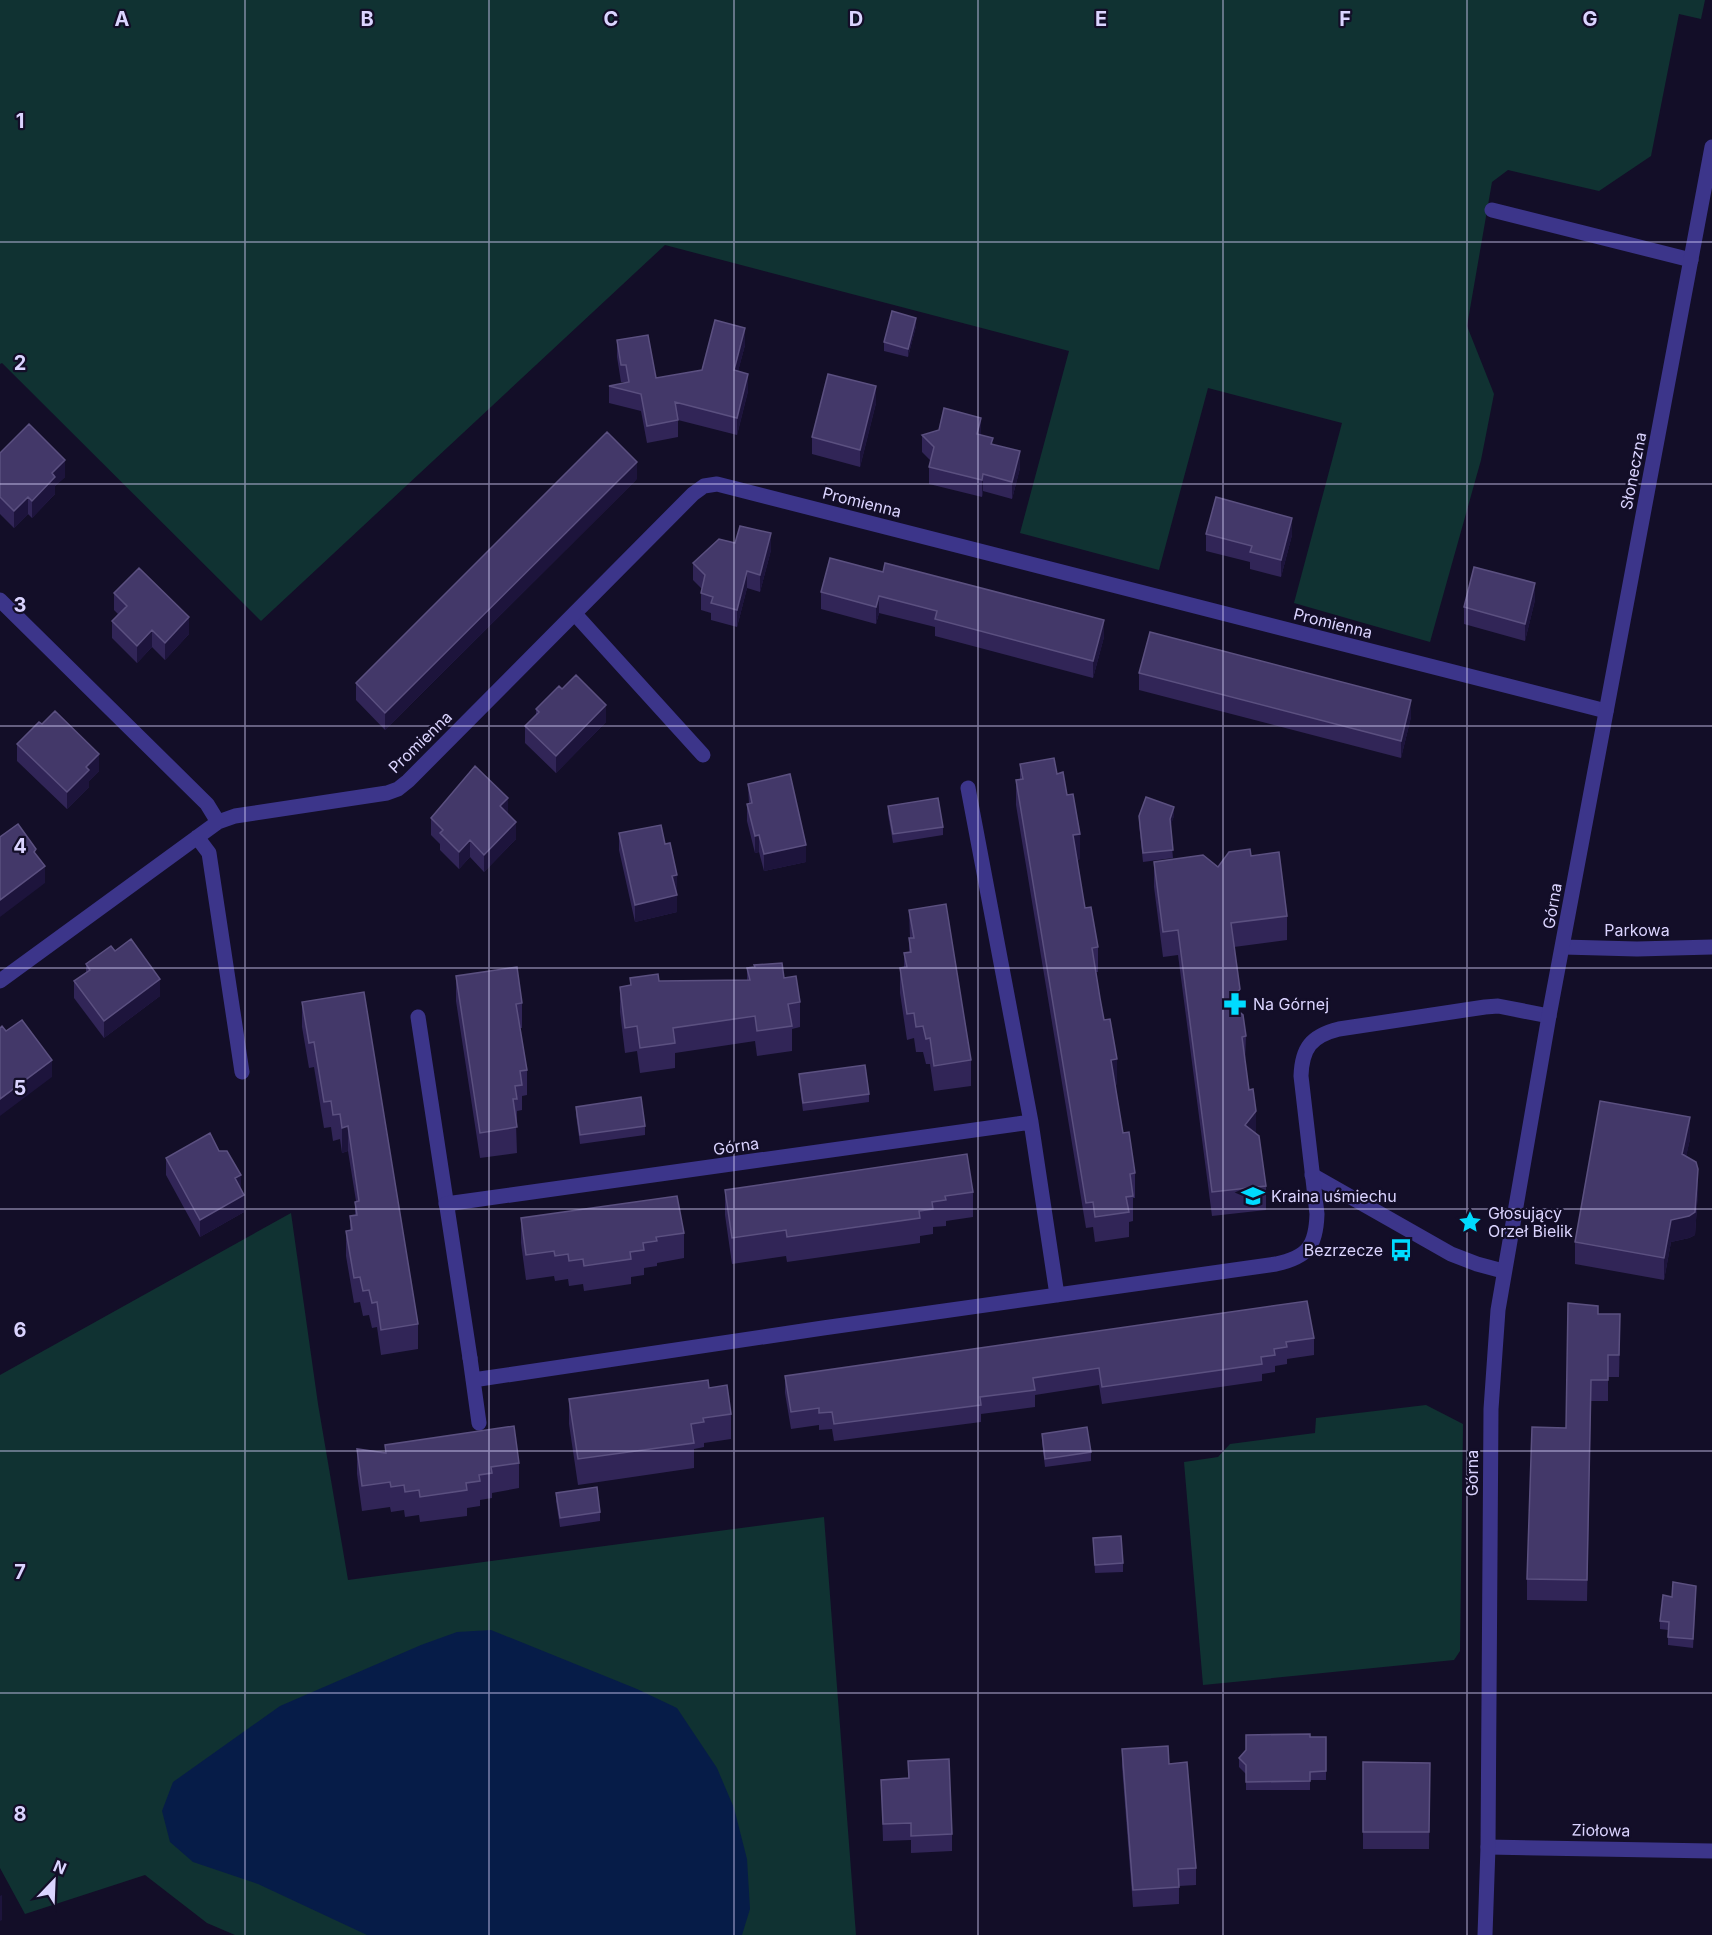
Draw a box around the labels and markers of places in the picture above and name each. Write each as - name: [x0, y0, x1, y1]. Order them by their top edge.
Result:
- pharmacy icon: Na Górnej: [1222, 991, 1248, 1017]
- place label: Na Górnej: [1253, 994, 1329, 1014]
- school or university icon: Kraina uśmiechu: [1240, 1183, 1266, 1209]
- place label: Kraina uśmiechu: [1271, 1186, 1397, 1206]
- place label: Głosujący Orzeł Bielik: [1488, 1203, 1573, 1241]
- place icon: Głosujący Orzeł Bielik: [1457, 1209, 1483, 1235]
- bus stop icon: Bezrzecze: [1388, 1237, 1414, 1263]
- place label: Bezrzecze: [1304, 1240, 1383, 1260]

